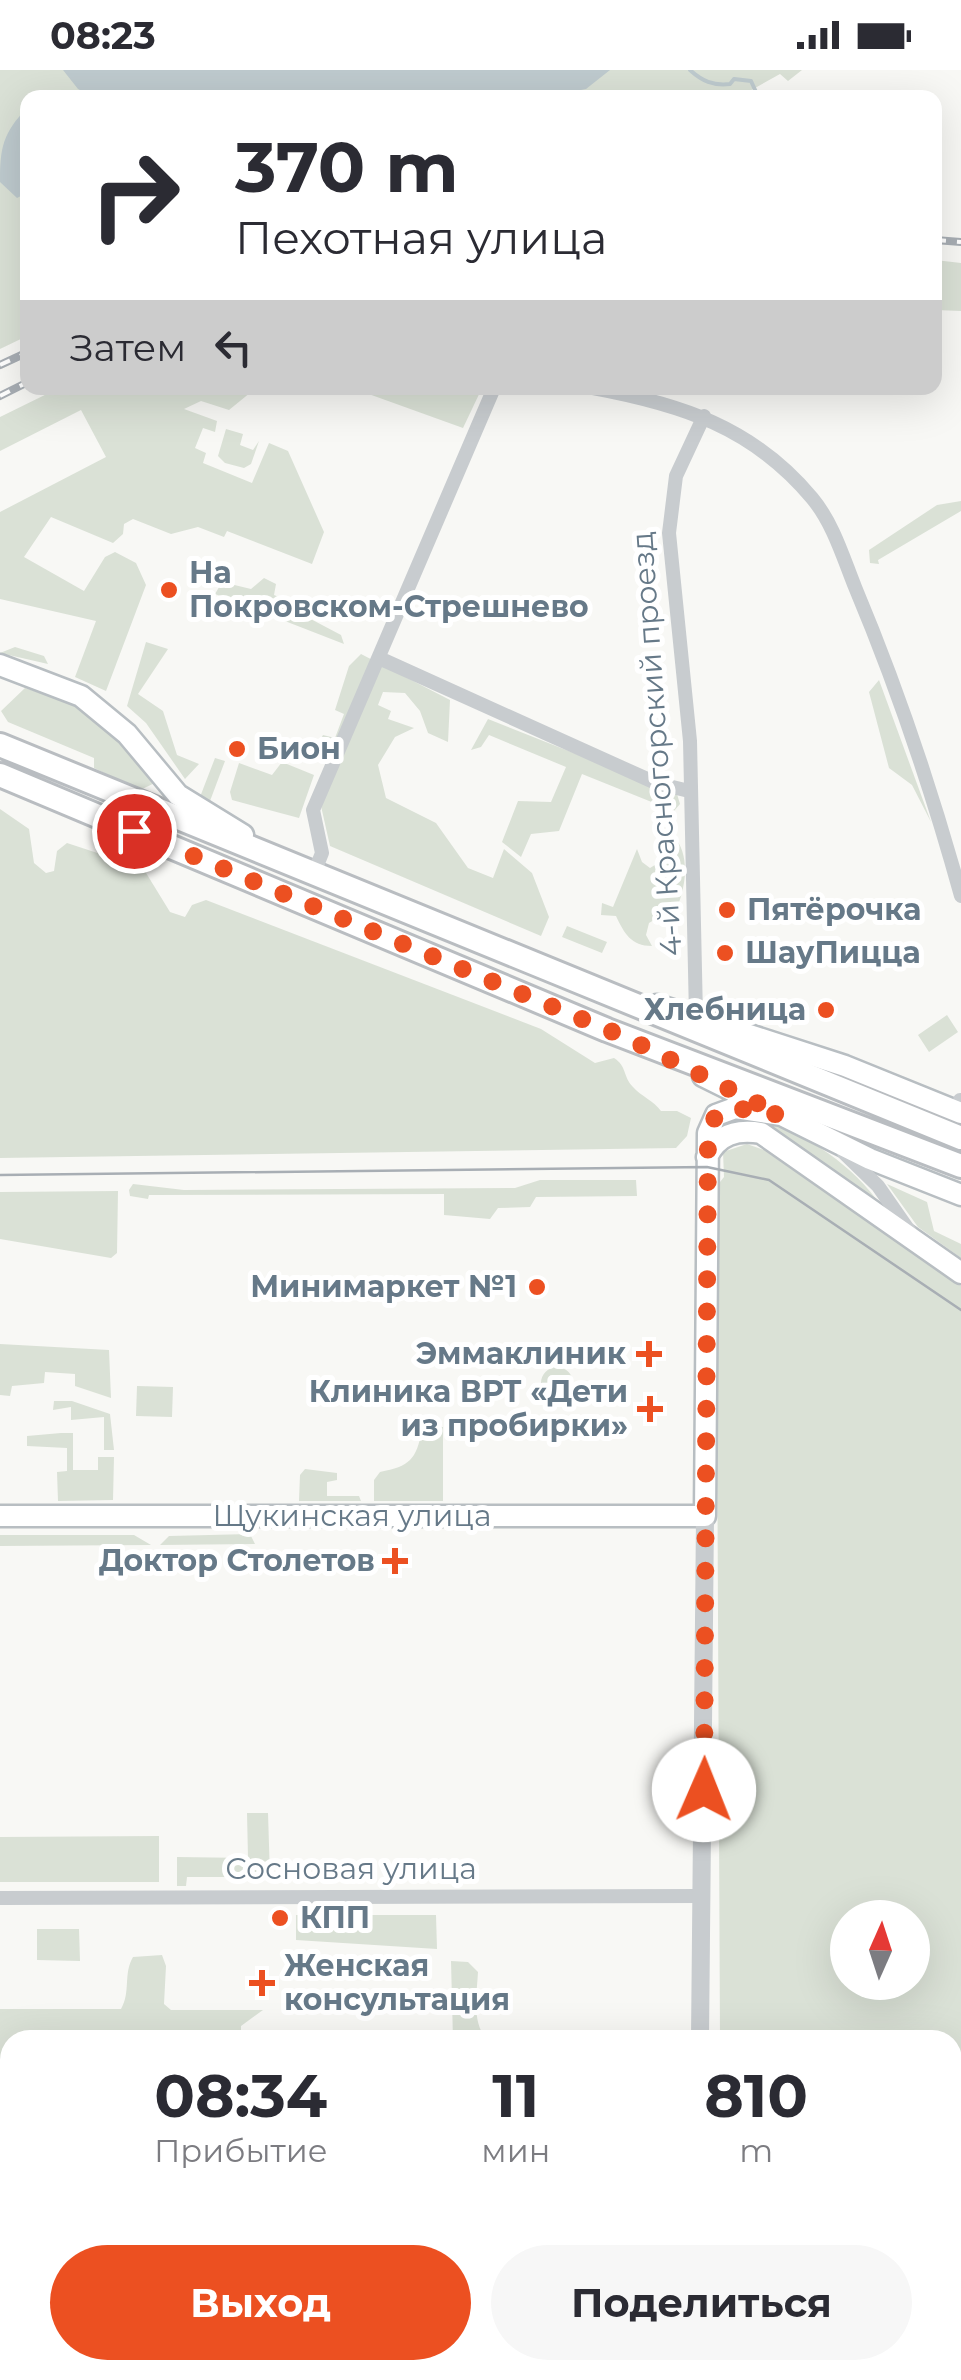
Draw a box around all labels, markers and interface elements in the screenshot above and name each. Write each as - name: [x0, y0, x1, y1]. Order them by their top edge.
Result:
- text: 08:23: [50, 12, 156, 59]
- text: 370 m: [235, 124, 459, 210]
- icon: right: [70, 130, 200, 260]
- text: Пехотная улица: [235, 210, 607, 265]
- icon: left: [206, 320, 261, 375]
- text: Затем: [70, 324, 186, 371]
- street label: 4-й Красногорский проезд: [623, 530, 690, 958]
- place label: На Покровском-Стрешнево: [189, 554, 589, 625]
- marker: На Покровском-Стрешнево: [158, 579, 180, 601]
- place label: Бион: [257, 730, 341, 767]
- marker: Бион: [226, 738, 248, 760]
- pin: [92, 789, 177, 874]
- icon: arrive: [107, 804, 162, 859]
- place label: Пятёрочка: [747, 891, 921, 928]
- marker: Пятёрочка: [716, 899, 738, 921]
- place label: ШауПицца: [745, 934, 921, 971]
- marker: ШауПицца: [714, 942, 736, 964]
- place label: Хлебница: [644, 991, 806, 1028]
- marker: Хлебница: [815, 999, 837, 1021]
- place label: Минимаркет №1: [250, 1268, 517, 1305]
- marker: Минимаркет №1: [526, 1276, 548, 1298]
- place label: Эммаклиник: [416, 1335, 627, 1372]
- marker: Эммаклиник: [636, 1341, 662, 1367]
- place label: Клиника ВРТ «Дети из пробирки»: [309, 1373, 628, 1444]
- marker: Клиника ВРТ «Дети из пробирки»: [637, 1396, 663, 1422]
- street label: Щукинская улица: [213, 1497, 491, 1534]
- place label: Доктор Столетов: [99, 1542, 375, 1579]
- marker: Доктор Столетов: [384, 1550, 406, 1572]
- position arrow: [652, 1738, 756, 1842]
- street label: Сосновая улица: [225, 1850, 477, 1887]
- place label: КПП: [300, 1899, 370, 1936]
- north arrow: [830, 1900, 930, 2000]
- map controls: [830, 1900, 930, 2000]
- marker: КПП: [269, 1907, 291, 1929]
- place label: Женская консультация: [284, 1947, 510, 2018]
- marker: Женская консультация: [249, 1970, 275, 1996]
- text: 08:34: [154, 2059, 327, 2132]
- text: 11: [492, 2059, 539, 2132]
- text: 810: [704, 2059, 808, 2132]
- text: Прибытие: [154, 2131, 327, 2170]
- text: мин: [481, 2131, 550, 2170]
- text: m: [739, 2131, 773, 2170]
- button: Выход: [50, 2245, 471, 2360]
- button: Поделиться: [491, 2245, 912, 2360]

